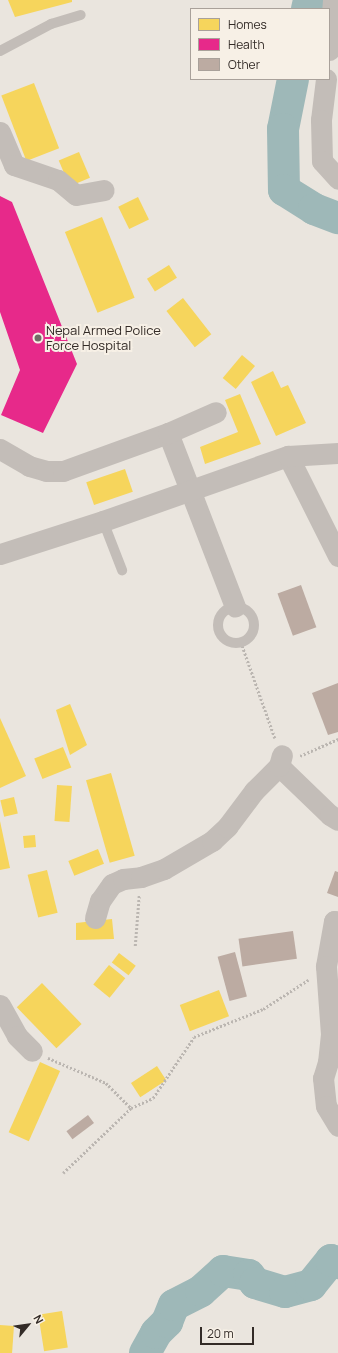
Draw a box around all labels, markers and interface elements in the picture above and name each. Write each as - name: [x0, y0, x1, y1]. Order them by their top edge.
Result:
- legend: [190, 8, 330, 80]
- text: Homes: [228, 16, 267, 33]
- text: Health: [228, 36, 265, 53]
- text: Other: [228, 56, 260, 73]
- place label: Nepal Armed Police Force Hospital: [46, 323, 161, 354]
- marker: Nepal Armed Police Force Hospital: [33, 333, 43, 343]
- north arrow: [8, 1305, 48, 1345]
- text: N: [30, 1312, 47, 1326]
- scale bar: [202, 1319, 256, 1345]
- text: 20 m: [207, 1325, 234, 1342]

